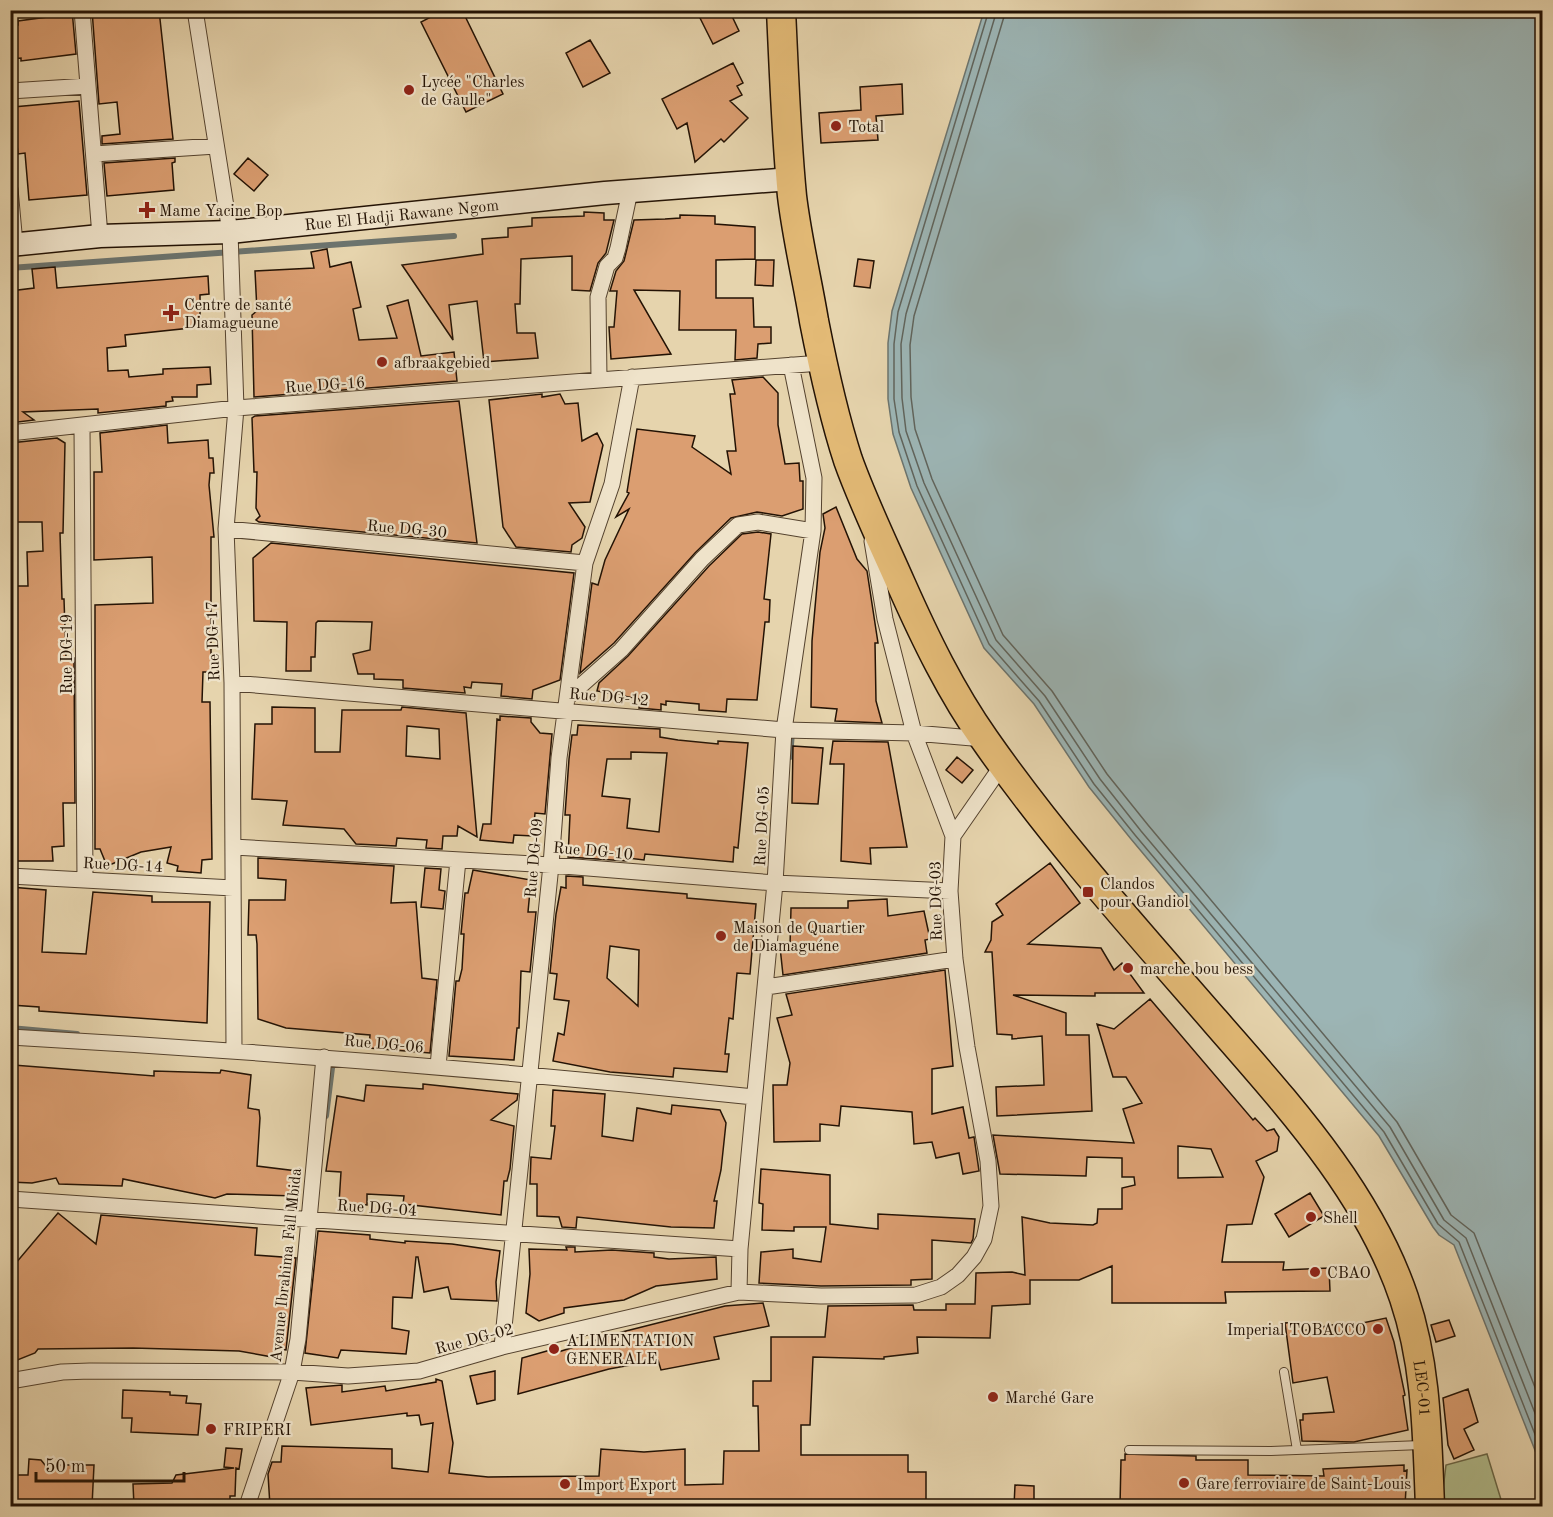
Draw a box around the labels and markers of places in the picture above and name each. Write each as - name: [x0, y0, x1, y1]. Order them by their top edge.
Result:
- place label: Lycée "Charles de Gaulle": [421, 75, 524, 109]
- marker: Lycée "Charles de Gaulle": [402, 83, 416, 97]
- marker: Total: [829, 119, 843, 133]
- place label: Total: [848, 120, 884, 136]
- marker: Mame Yacine Bop: [140, 203, 154, 217]
- place label: Mame Yacine Bop: [159, 204, 282, 220]
- place label: Centre de santé Diamagueune: [184, 298, 291, 332]
- marker: Centre de santé Diamagueune: [162, 304, 180, 322]
- marker: afbraakgebied: [375, 355, 389, 369]
- place label: afbraakgebied: [394, 356, 490, 372]
- place label: Clandos pour Gandiol: [1100, 877, 1189, 911]
- marker: Clandos pour Gandiol: [1081, 885, 1095, 899]
- place label: Maison de Quartier de Diamaguéne: [733, 921, 865, 955]
- marker: Maison de Quartier de Diamaguéne: [714, 929, 728, 943]
- marker: marche bou bess: [1121, 961, 1135, 975]
- place label: marche bou bess: [1140, 962, 1253, 978]
- marker: Shell: [1304, 1210, 1318, 1224]
- place label: Shell: [1323, 1211, 1358, 1227]
- marker: CBAO: [1308, 1265, 1322, 1279]
- place label: CBAO: [1327, 1266, 1371, 1282]
- marker: Imperial TOBACCO: [1371, 1322, 1385, 1336]
- place label: Imperial TOBACCO: [1227, 1323, 1366, 1339]
- place label: ALIMENTATION GENERALE: [566, 1334, 694, 1368]
- marker: ALIMENTATION GENERALE: [547, 1342, 561, 1356]
- marker: Marché Gare: [986, 1390, 1000, 1404]
- place label: Marché Gare: [1005, 1391, 1094, 1407]
- marker: FRIPERI: [204, 1422, 218, 1436]
- place label: FRIPERI: [223, 1423, 291, 1439]
- marker: Gare ferroviaire de Saint-Louis: [1177, 1476, 1191, 1490]
- marker: Import Export: [558, 1477, 572, 1491]
- place label: Gare ferroviaire de Saint-Louis: [1196, 1477, 1411, 1493]
- place label: Import Export: [577, 1478, 677, 1494]

